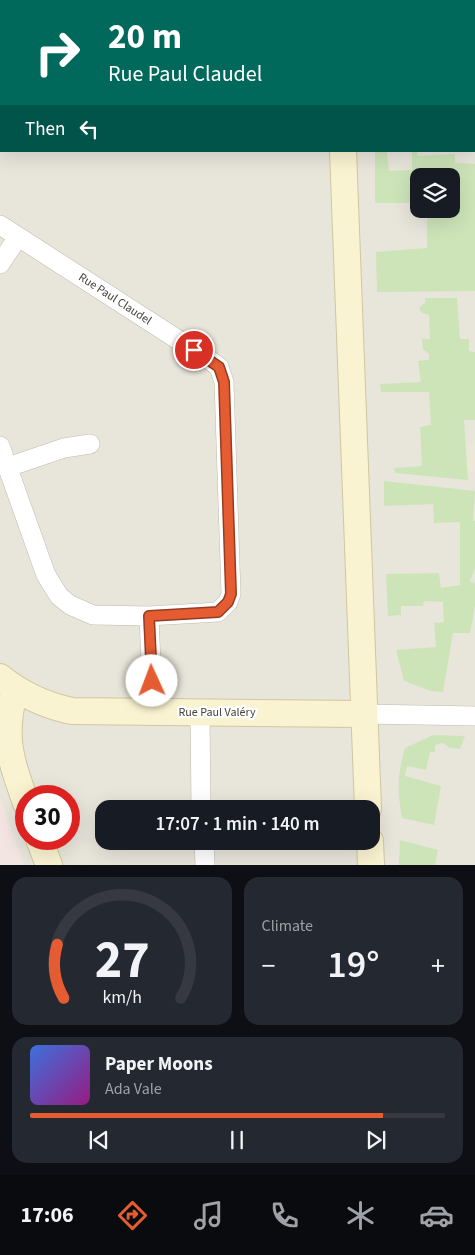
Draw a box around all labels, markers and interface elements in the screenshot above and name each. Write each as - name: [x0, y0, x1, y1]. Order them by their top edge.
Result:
- text: 20 m: [108, 12, 182, 62]
- icon: right: [25, 20, 90, 85]
- text: Rue Paul Claudel: [108, 58, 262, 90]
- icon: left: [75, 115, 103, 143]
- text: Then: [25, 116, 65, 143]
- map controls: [410, 168, 460, 218]
- button: layers: [410, 168, 460, 218]
- street label: Rue Paul Claudel: [75, 269, 155, 329]
- pin: [173, 329, 215, 371]
- icon: arrive: [180, 336, 208, 364]
- position arrow: [125, 654, 177, 706]
- street label: Rue Paul Valéry: [178, 704, 256, 721]
- speed limit sign: 30: [15, 785, 80, 850]
- text: 17:07 · 1 min · 140 m: [155, 811, 320, 838]
- text: Climate: [262, 915, 313, 937]
- text: 27: [94, 924, 149, 998]
- text: 19°: [327, 938, 379, 992]
- text: −: [262, 946, 275, 986]
- text: +: [431, 946, 445, 986]
- text: km/h: [102, 985, 142, 1010]
- text: Paper Moons: [105, 1051, 213, 1078]
- text: Ada Vale: [105, 1078, 162, 1100]
- icon: previous: [85, 1126, 113, 1154]
- icon: pause: [223, 1126, 251, 1154]
- icon: next: [362, 1126, 390, 1154]
- icon: directions: [115, 1198, 150, 1233]
- icon: music: [191, 1198, 226, 1233]
- icon: phone: [267, 1198, 302, 1233]
- icon: climate: [343, 1198, 378, 1233]
- icon: car: [419, 1198, 454, 1233]
- text: 17:06: [21, 1199, 74, 1231]

